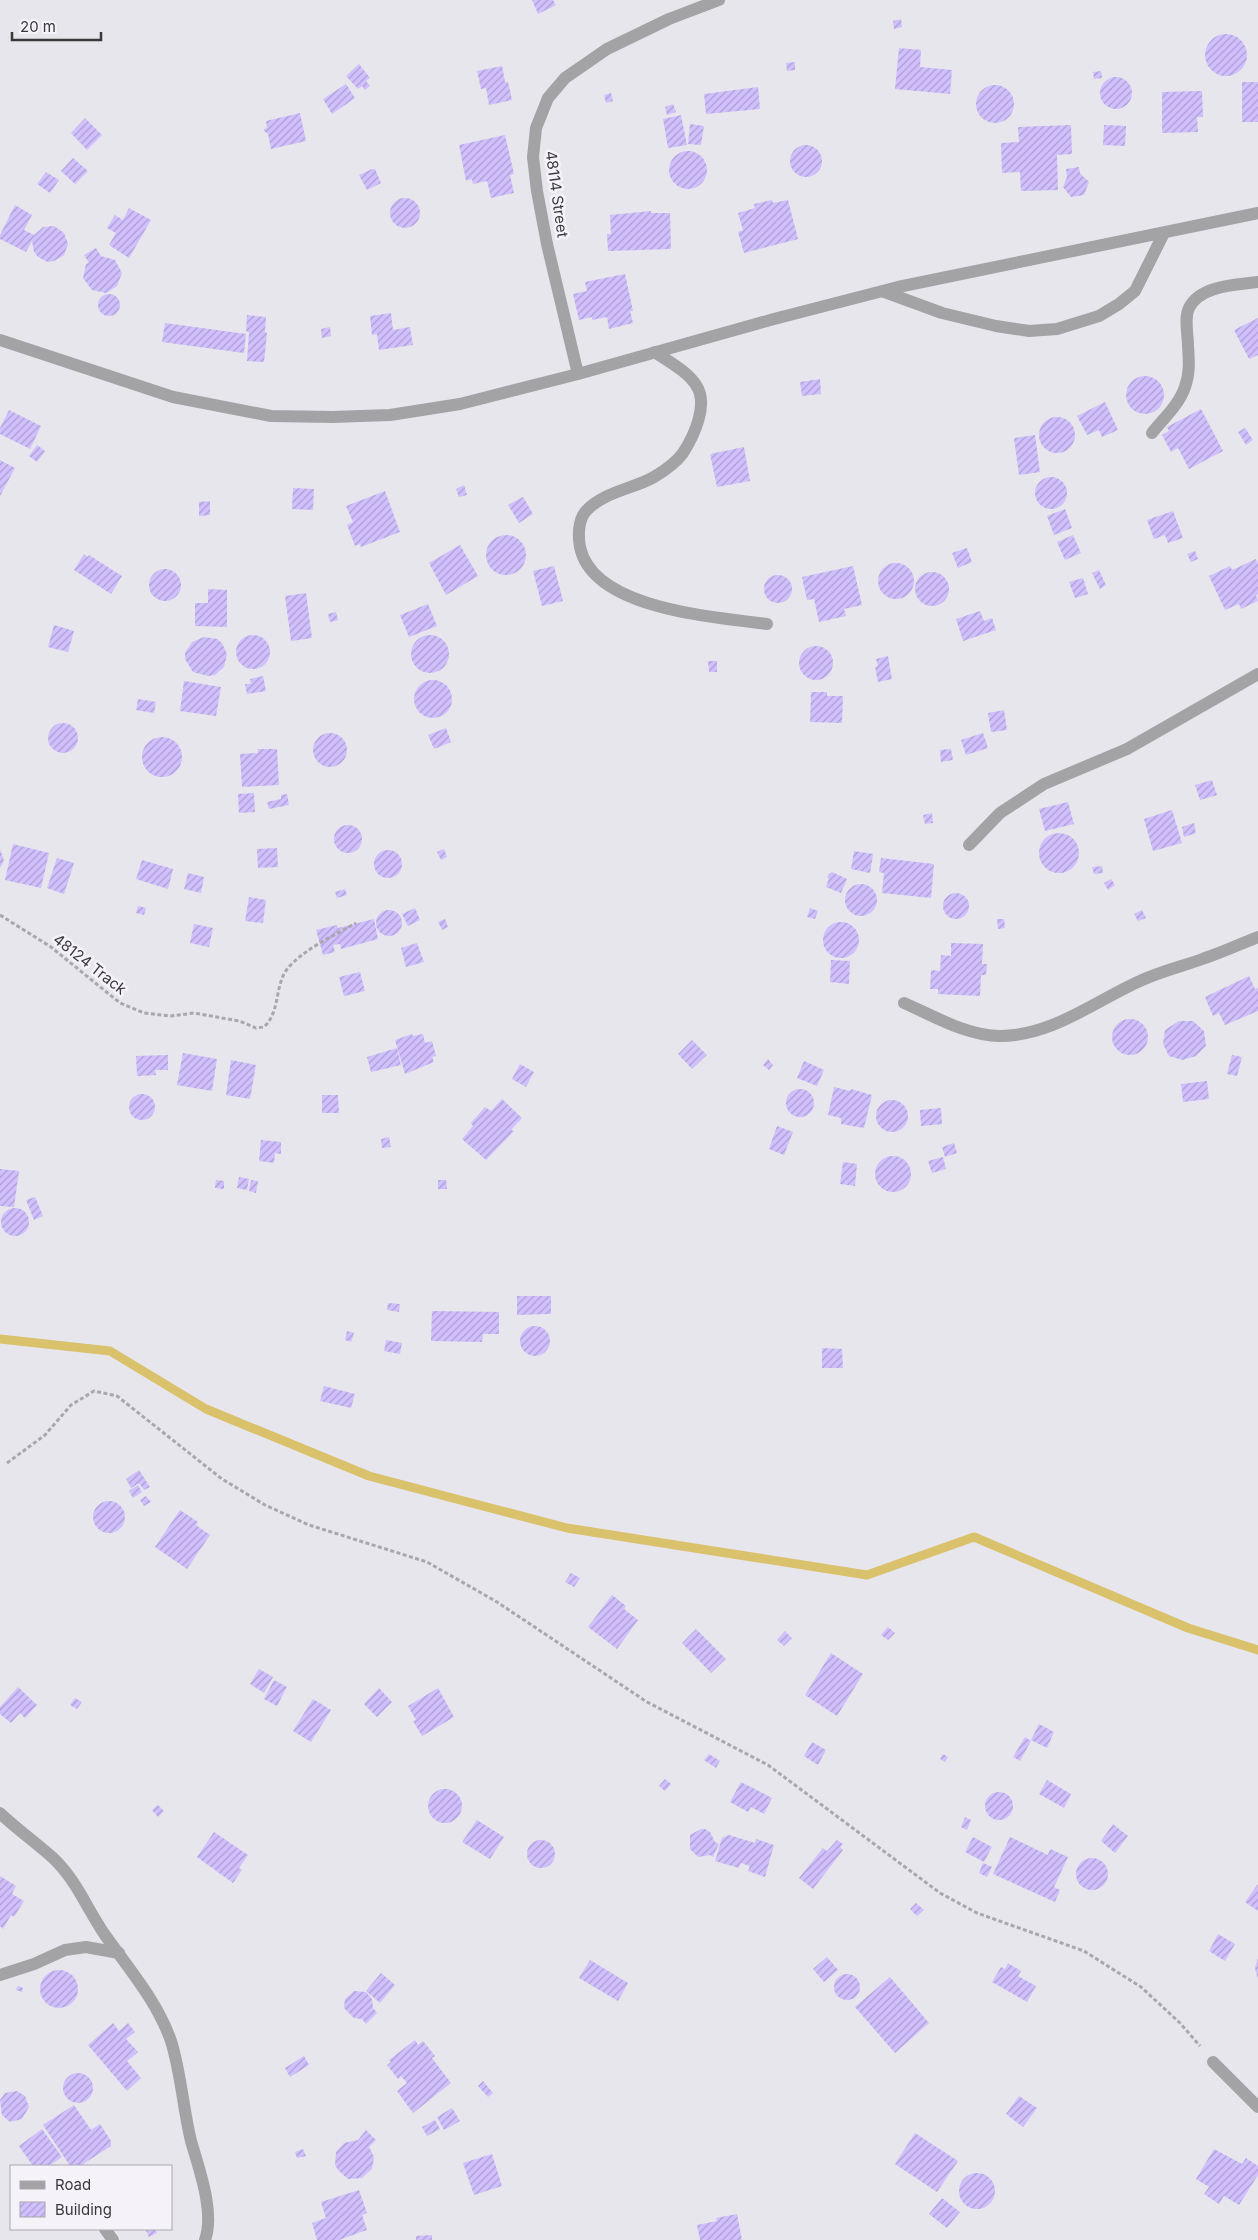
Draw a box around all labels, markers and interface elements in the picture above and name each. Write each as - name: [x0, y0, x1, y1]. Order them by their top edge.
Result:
- scale bar: [12, 10, 101, 42]
- text: 20 m: [20, 17, 56, 36]
- street label: 48114 Street: [542, 149, 573, 239]
- street label: 48124 Track: [50, 930, 131, 999]
- legend: [10, 2165, 172, 2230]
- text: Road: [55, 2175, 91, 2194]
- text: Building: [55, 2200, 112, 2219]

